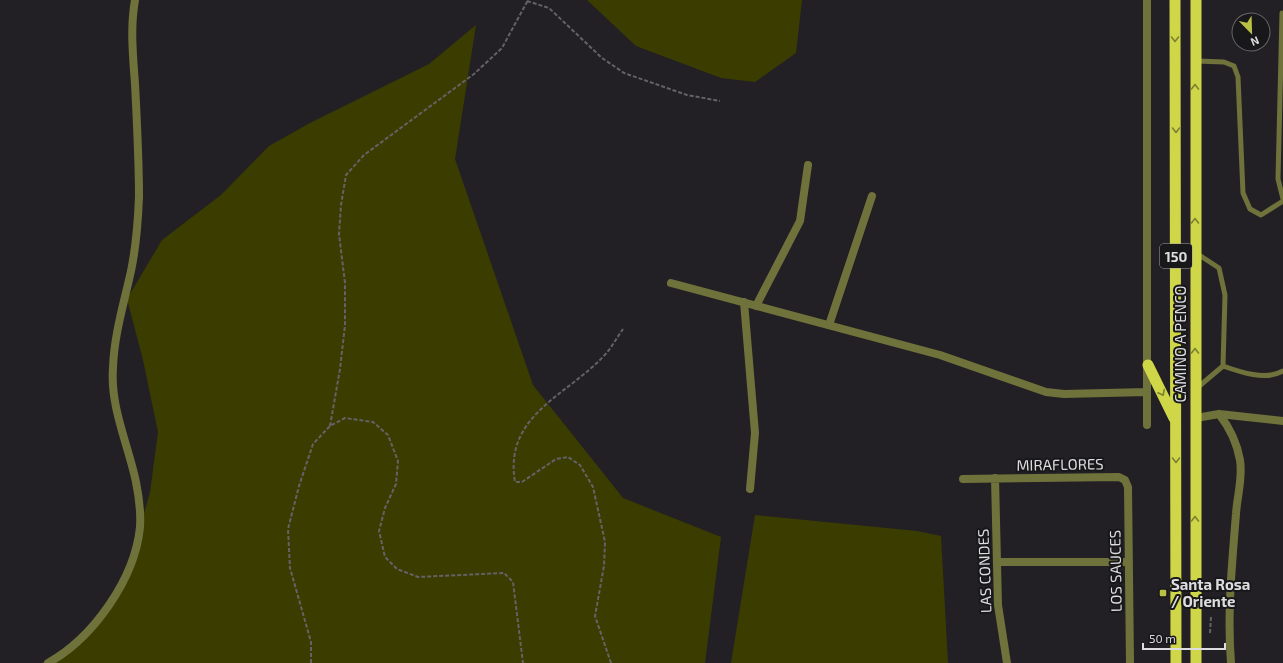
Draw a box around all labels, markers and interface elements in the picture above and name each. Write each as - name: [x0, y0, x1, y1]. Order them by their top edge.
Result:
- north arrow: [1231, 12, 1271, 52]
- text: N: [1249, 34, 1261, 49]
- one-way arrow: [1171, 36, 1179, 42]
- one-way arrow: [1191, 84, 1199, 90]
- one-way arrow: [1172, 127, 1180, 133]
- one-way arrow: [1191, 218, 1199, 224]
- road number: 150: [1160, 244, 1192, 268]
- street label: CAMINO A PENCO: [1171, 285, 1189, 403]
- one-way arrow: [1191, 348, 1199, 354]
- one-way arrow: [1157, 389, 1164, 396]
- street label: MIRAFLORES: [1016, 454, 1104, 474]
- one-way arrow: [1172, 457, 1180, 463]
- one-way arrow: [1191, 516, 1199, 522]
- street label: LAS CONDES: [974, 528, 994, 614]
- street label: LOS SAUCES: [1105, 530, 1125, 612]
- place label: Santa Rosa / Oriente: [1171, 575, 1250, 610]
- marker: Santa Rosa / Oriente: [1158, 588, 1168, 598]
- scale bar: [1143, 625, 1225, 651]
- text: 50 m: [1149, 631, 1176, 645]

